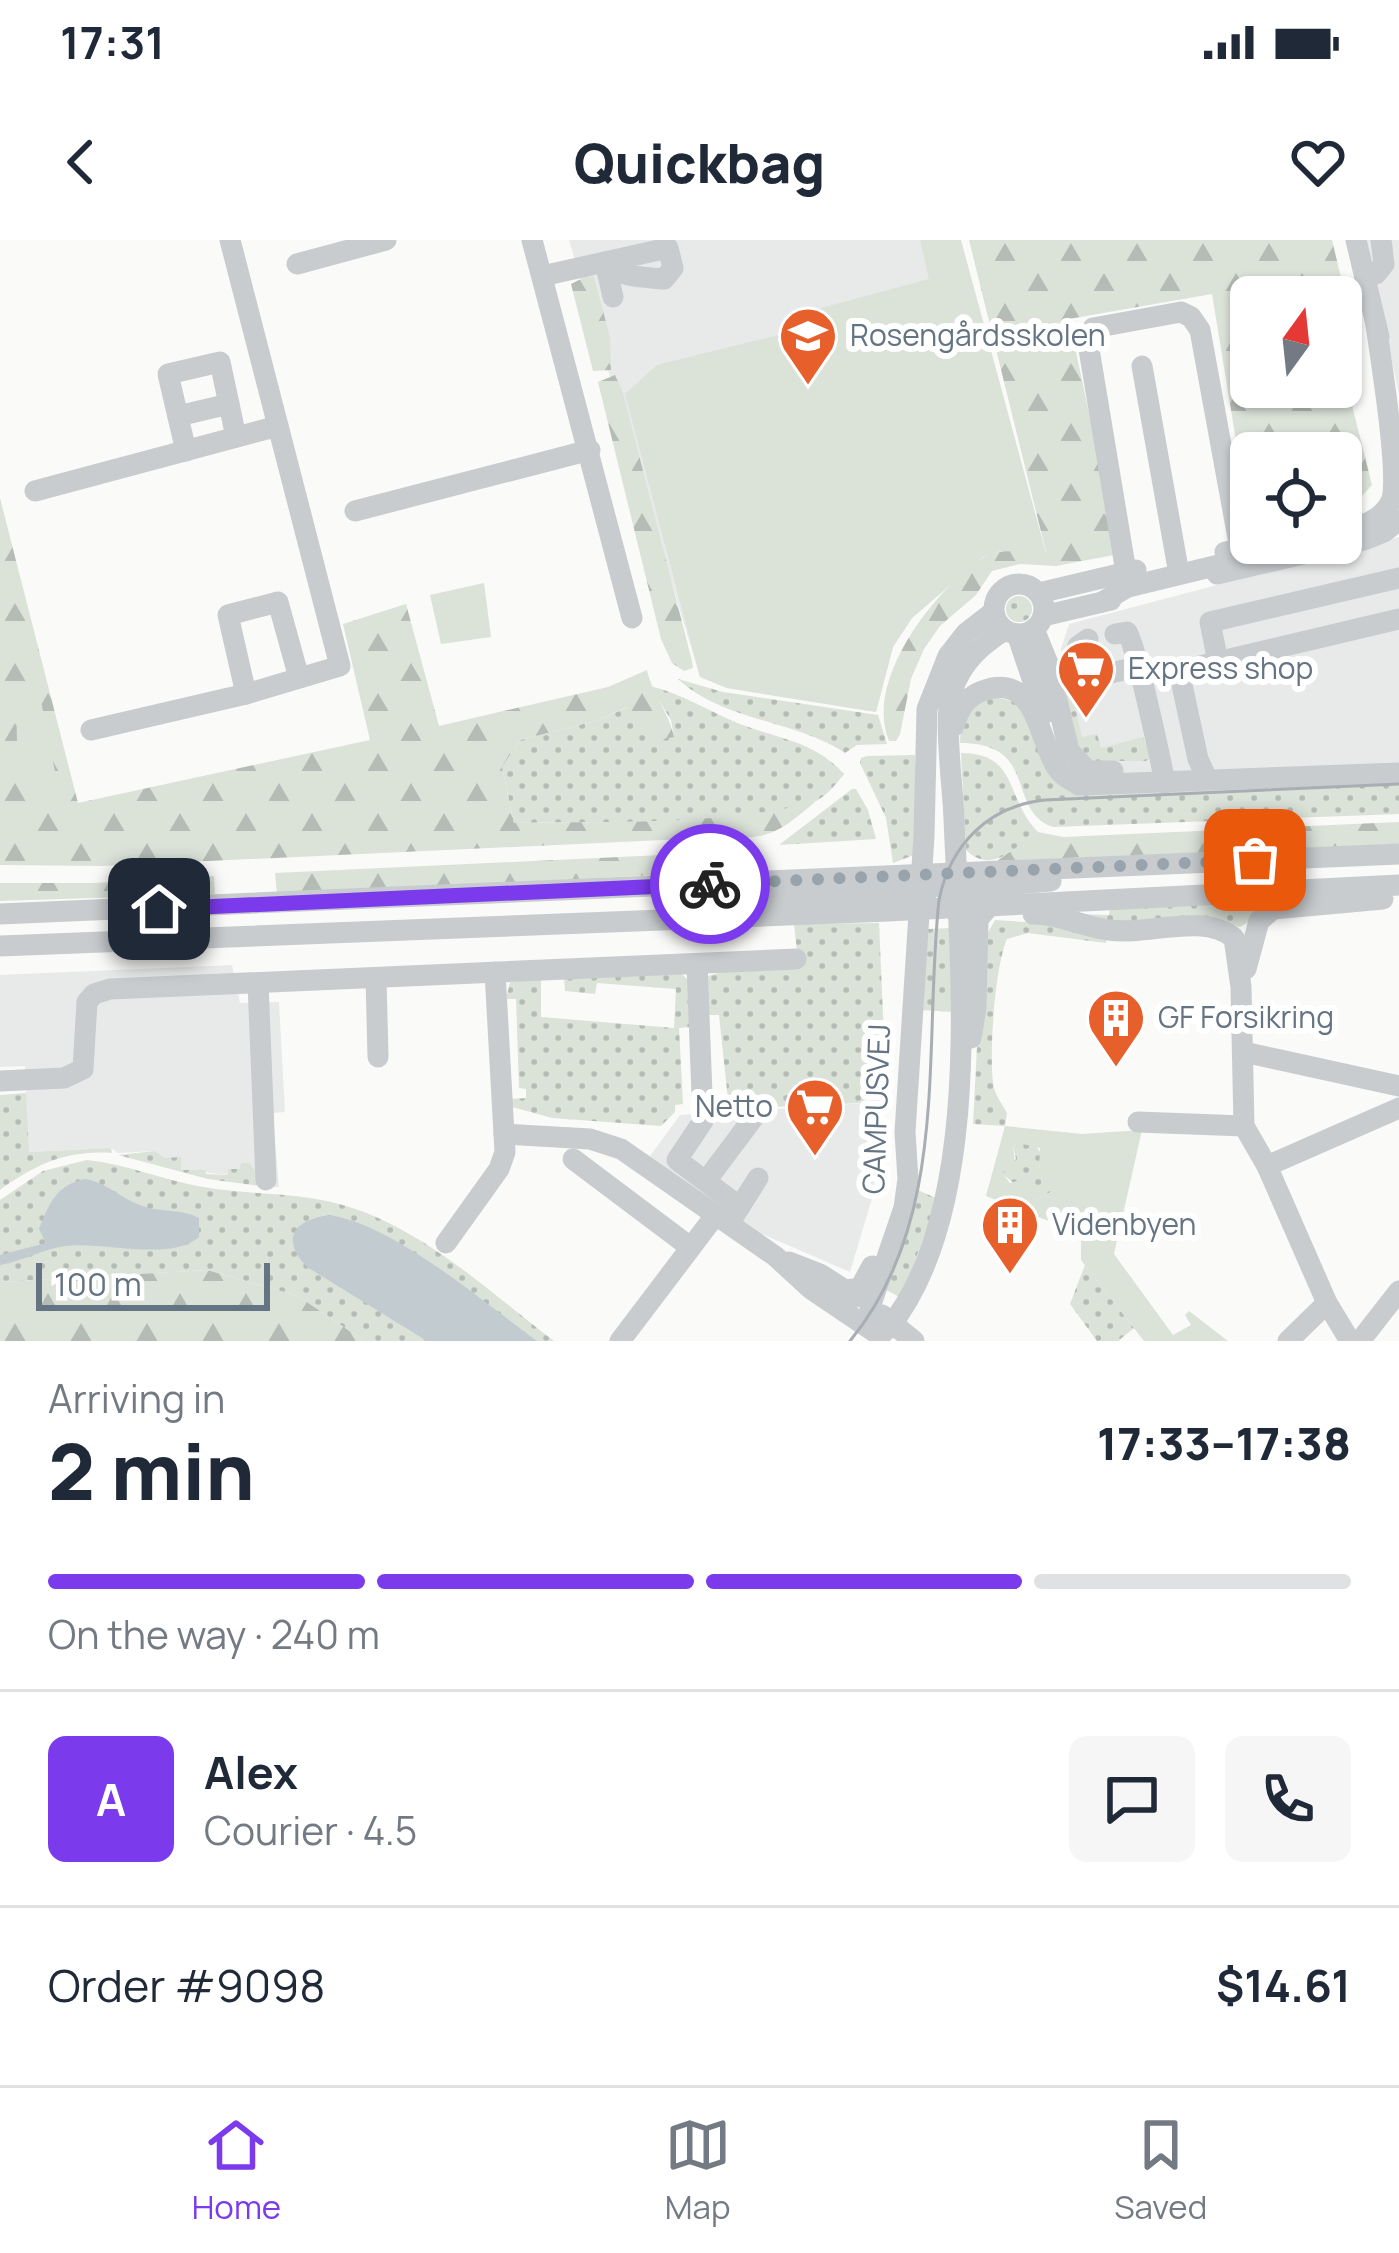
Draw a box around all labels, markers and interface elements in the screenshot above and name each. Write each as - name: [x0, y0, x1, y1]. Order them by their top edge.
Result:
- text: 17:31: [60, 11, 165, 73]
- text: Quickbag: [574, 125, 825, 199]
- icon: back: [48, 129, 114, 195]
- icon: heart: [1285, 129, 1351, 195]
- north arrow: [1230, 276, 1362, 408]
- map controls: [1230, 276, 1362, 564]
- school or university icon: Rosengårdsskolen: [777, 305, 839, 387]
- place label: Rosengårdsskolen: [850, 314, 1106, 355]
- button: locate: [1230, 432, 1362, 564]
- supermarket icon: Express shop: [1055, 638, 1117, 720]
- place label: Express shop: [1128, 647, 1313, 688]
- pin: [1204, 809, 1306, 911]
- courier: [650, 824, 770, 944]
- icon: bag: [1222, 827, 1288, 893]
- icon: bike: [677, 851, 743, 917]
- pin: [108, 858, 210, 960]
- icon: home: [126, 876, 192, 942]
- building icon: GF Forsikring: [1085, 987, 1147, 1069]
- place label: GF Forsikring: [1158, 996, 1334, 1037]
- street label: CAMPUSVEJ: [852, 1023, 899, 1195]
- supermarket icon: Netto: [784, 1076, 846, 1158]
- place label: Netto: [695, 1085, 773, 1126]
- building icon: Videnbyen: [979, 1194, 1041, 1276]
- place label: Videnbyen: [1052, 1203, 1196, 1244]
- scale bar: [36, 1257, 270, 1310]
- text: 100 m: [54, 1261, 142, 1306]
- text: Arriving in: [48, 1371, 225, 1425]
- text: 17:33–17:38: [1097, 1412, 1351, 1474]
- text: 2 min: [48, 1417, 255, 1523]
- text: On the way · 240 m: [48, 1607, 380, 1661]
- button: chat: [1069, 1736, 1195, 1862]
- button: phone: [1225, 1736, 1351, 1862]
- text: Alex: [204, 1741, 298, 1803]
- text: A: [96, 1768, 126, 1830]
- text: Courier · 4.5: [204, 1803, 417, 1857]
- text: Order #9098: [48, 1954, 325, 2016]
- text: $14.61: [1216, 1954, 1351, 2016]
- tab: Home: [192, 2112, 281, 2229]
- tab: Map: [665, 2112, 731, 2229]
- tab: Saved: [1114, 2112, 1207, 2229]

